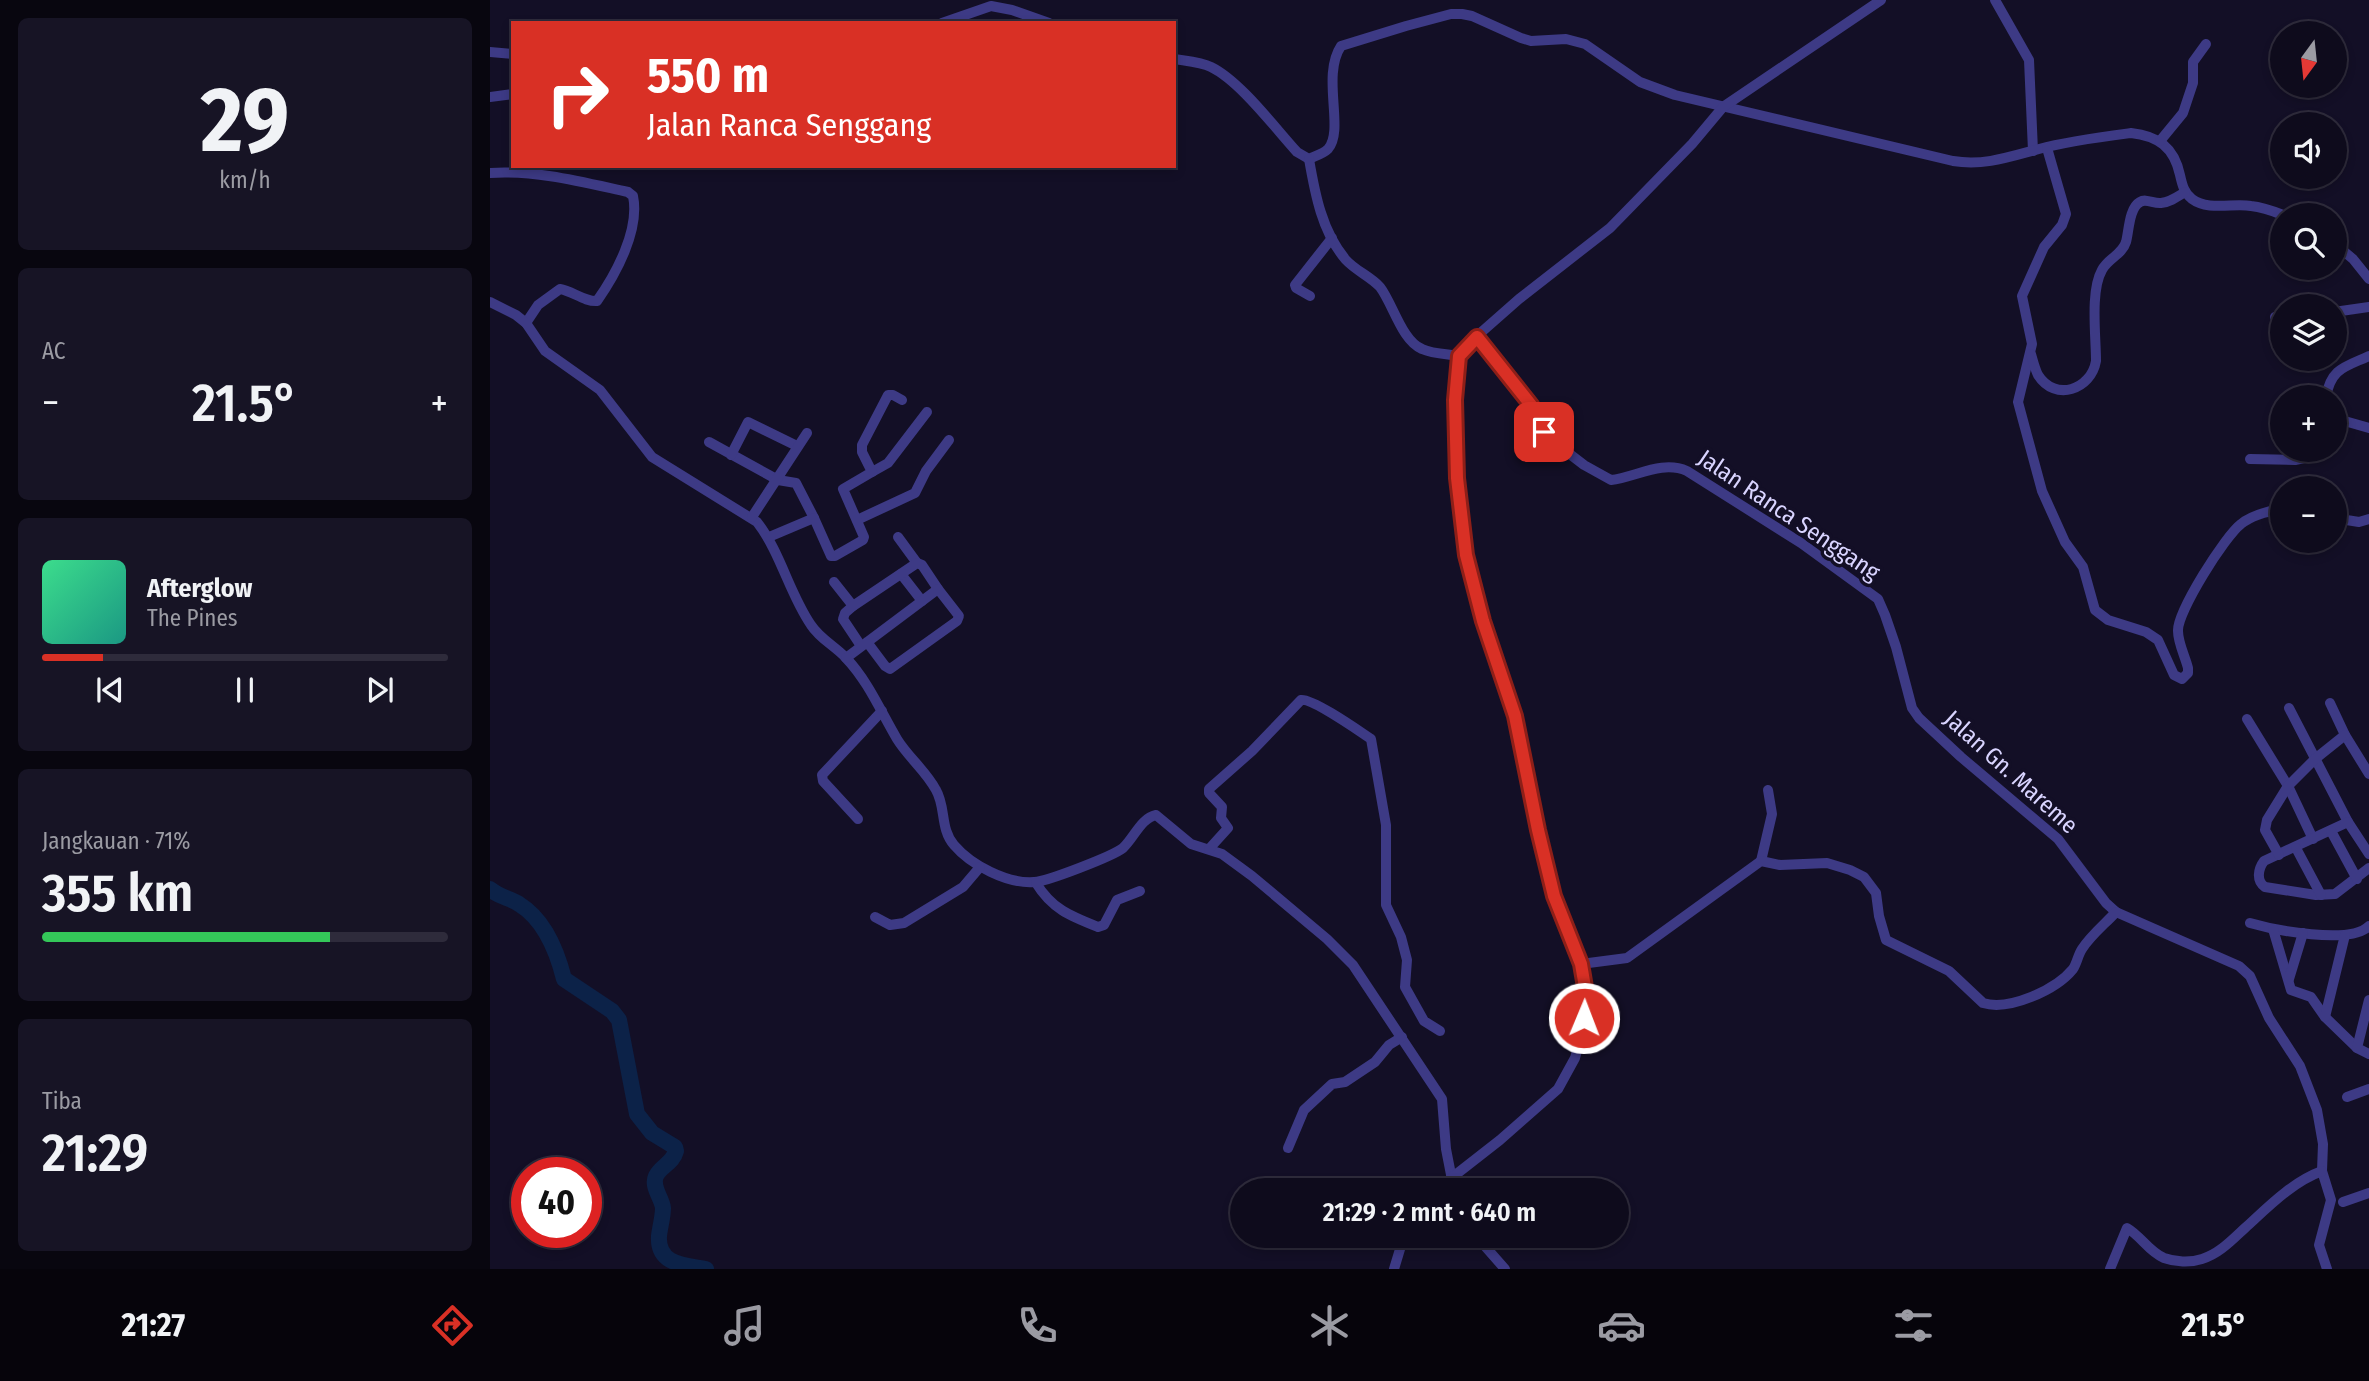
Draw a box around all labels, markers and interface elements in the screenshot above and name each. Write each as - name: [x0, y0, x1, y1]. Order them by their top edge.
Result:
- north arrow: [2270, 21, 2347, 98]
- map controls: [2270, 21, 2347, 553]
- text: 550 m: [647, 46, 769, 105]
- icon: right: [532, 49, 623, 140]
- text: 29: [201, 66, 289, 175]
- text: Jalan Ranca Senggang: [647, 106, 931, 144]
- button: sound: [2270, 112, 2347, 189]
- text: km/h: [219, 166, 271, 194]
- button: search: [2270, 203, 2347, 280]
- button: layers: [2270, 294, 2347, 371]
- text: AC: [42, 337, 66, 365]
- text: 21.5°: [192, 372, 298, 435]
- text: −: [42, 380, 59, 426]
- text: +: [431, 380, 448, 426]
- button: +: [2270, 385, 2347, 462]
- pin: [1514, 402, 1574, 462]
- icon: arrive: [1525, 413, 1563, 451]
- street label: Jalan Ranca Senggang: [1693, 444, 1886, 587]
- button: −: [2270, 476, 2347, 553]
- text: Afterglow: [147, 573, 252, 604]
- text: The Pines: [147, 604, 238, 632]
- icon: previous: [91, 671, 129, 709]
- icon: pause: [226, 671, 264, 709]
- icon: next: [361, 671, 399, 709]
- street label: Jalan Gn. Mareme: [1938, 705, 2084, 839]
- text: Jangkauan · 71%: [42, 827, 190, 855]
- text: 355 km: [42, 862, 193, 925]
- position arrow: [1547, 981, 1621, 1055]
- text: Tiba: [42, 1087, 82, 1115]
- text: 21:29: [42, 1122, 148, 1185]
- speed limit sign: 40: [511, 1157, 602, 1248]
- text: 21:29 · 2 mnt · 640 m: [1323, 1197, 1536, 1228]
- icon: directions: [428, 1301, 477, 1350]
- icon: music: [720, 1301, 769, 1350]
- icon: phone: [1013, 1301, 1062, 1350]
- icon: climate: [1305, 1301, 1354, 1350]
- icon: car: [1597, 1301, 1646, 1350]
- icon: filters: [1889, 1301, 1938, 1350]
- text: 21:27: [122, 1306, 185, 1344]
- text: 21.5°: [2181, 1306, 2247, 1344]

